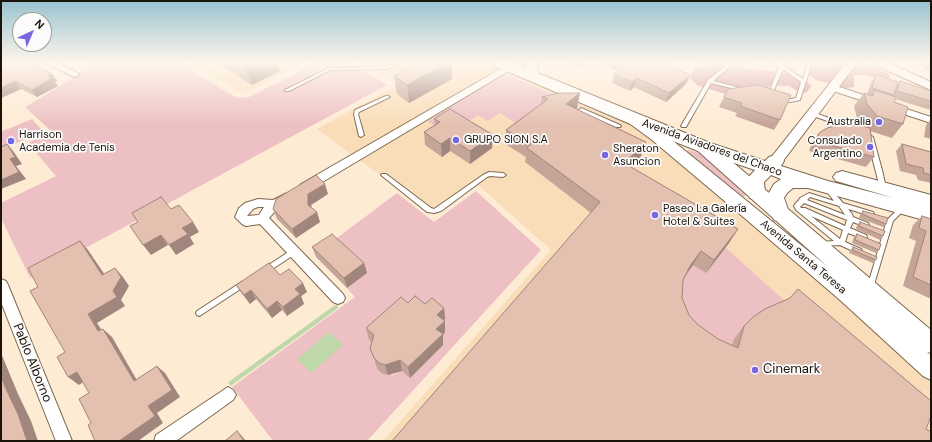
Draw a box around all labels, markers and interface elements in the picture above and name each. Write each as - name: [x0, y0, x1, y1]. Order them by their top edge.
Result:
- north arrow: [12, 12, 52, 52]
- text: N: [32, 16, 47, 32]
- place label: Australia: [827, 115, 871, 129]
- street label: Avenida Aviadores del Chaco: [640, 116, 784, 180]
- marker: Australia: [874, 117, 884, 127]
- place label: Harrison Academia de Tenis: [19, 128, 115, 154]
- place label: GRUPO SION S.A: [464, 133, 548, 147]
- place label: Consulado Argentino: [808, 134, 862, 160]
- marker: GRUPO SION S.A: [451, 135, 461, 145]
- marker: Harrison Academia de Tenis: [6, 136, 16, 146]
- place label: Sheraton Asuncion: [613, 142, 660, 168]
- marker: Consulado Argentino: [865, 142, 875, 152]
- marker: Sheraton Asuncion: [600, 150, 610, 160]
- place label: Paseo La Galería Hotel & Suites: [663, 202, 747, 228]
- marker: Paseo La Galería Hotel & Suites: [650, 210, 660, 220]
- street label: Avenida Santa Teresa: [757, 217, 849, 297]
- street label: Pablo Alborno: [9, 321, 55, 405]
- place label: Cinemark: [763, 362, 820, 378]
- marker: Cinemark: [750, 365, 760, 375]

